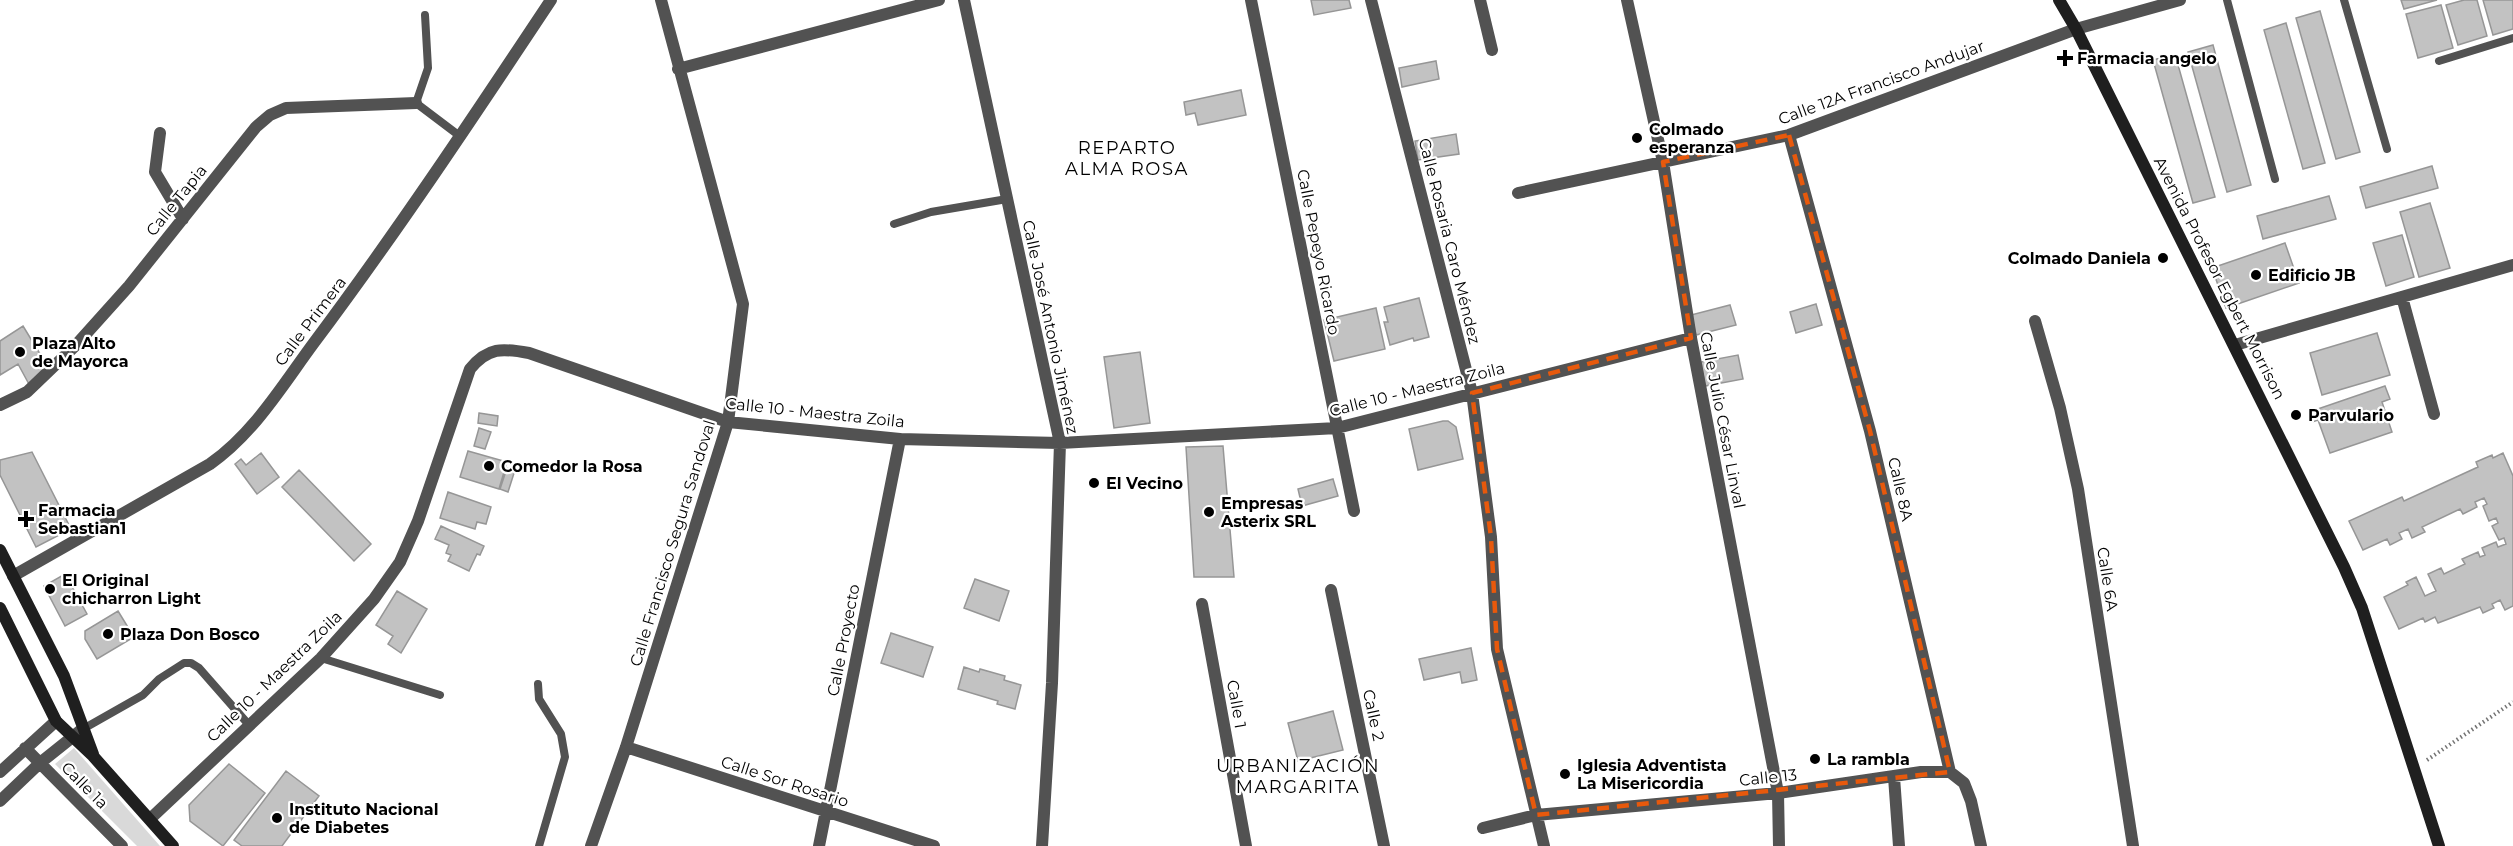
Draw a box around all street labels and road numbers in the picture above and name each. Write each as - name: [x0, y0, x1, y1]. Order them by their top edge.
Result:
- street label: Calle 12A Francisco Andujar: [1776, 36, 1987, 129]
- street label: Calle Rosaria Caro Méndez: [1415, 136, 1484, 346]
- street label: Avenida Profesor Egbert Morrison: [2150, 154, 2289, 403]
- street label: Calle Tapia: [142, 161, 211, 240]
- street label: Calle Pepeyo Ricardo: [1293, 168, 1344, 337]
- street label: Calle José Antonio Jiménez: [1019, 218, 1082, 436]
- street label: Calle Primera: [271, 273, 350, 370]
- street label: Calle Julio César Linval: [1696, 330, 1749, 510]
- street label: Calle 10 - Maestra Zoila: [1327, 358, 1507, 421]
- street label: Calle 10 - Maestra Zoila: [724, 394, 906, 431]
- street label: Calle Francisco Segura Sandoval: [626, 418, 719, 669]
- street label: Calle 8A: [1884, 455, 1917, 523]
- street label: Calle 6A: [2093, 546, 2122, 613]
- street label: Calle Proyecto: [823, 582, 864, 698]
- street label: Calle 10 - Maestra Zoila: [203, 607, 346, 746]
- street label: Calle 1: [1223, 678, 1250, 730]
- street label: Calle 2: [1359, 688, 1388, 743]
- street label: Calle Sor Rosario: [719, 752, 851, 811]
- street label: Calle 1a: [57, 758, 112, 813]
- street label: Calle 13: [1738, 765, 1798, 790]

